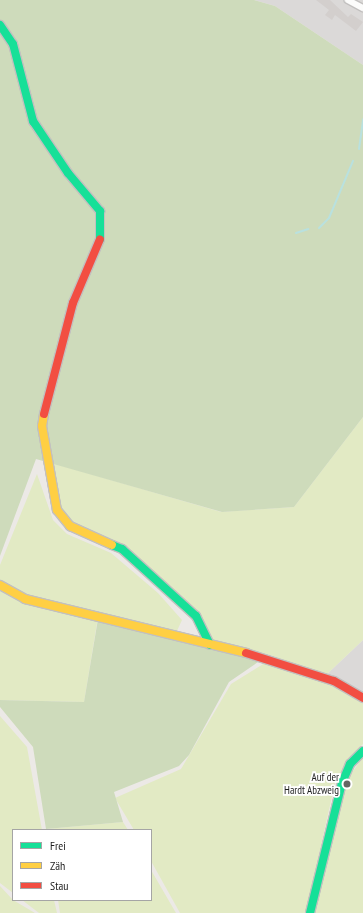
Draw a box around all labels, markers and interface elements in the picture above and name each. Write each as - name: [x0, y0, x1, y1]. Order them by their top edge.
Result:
- place label: Auf der Hardt Abzweig: [284, 771, 339, 797]
- marker: Auf der Hardt Abzweig: [342, 779, 352, 789]
- legend: [12, 829, 152, 901]
- text: Frei: [50, 838, 66, 853]
- text: Zäh: [50, 858, 65, 873]
- text: Stau: [50, 878, 68, 893]

